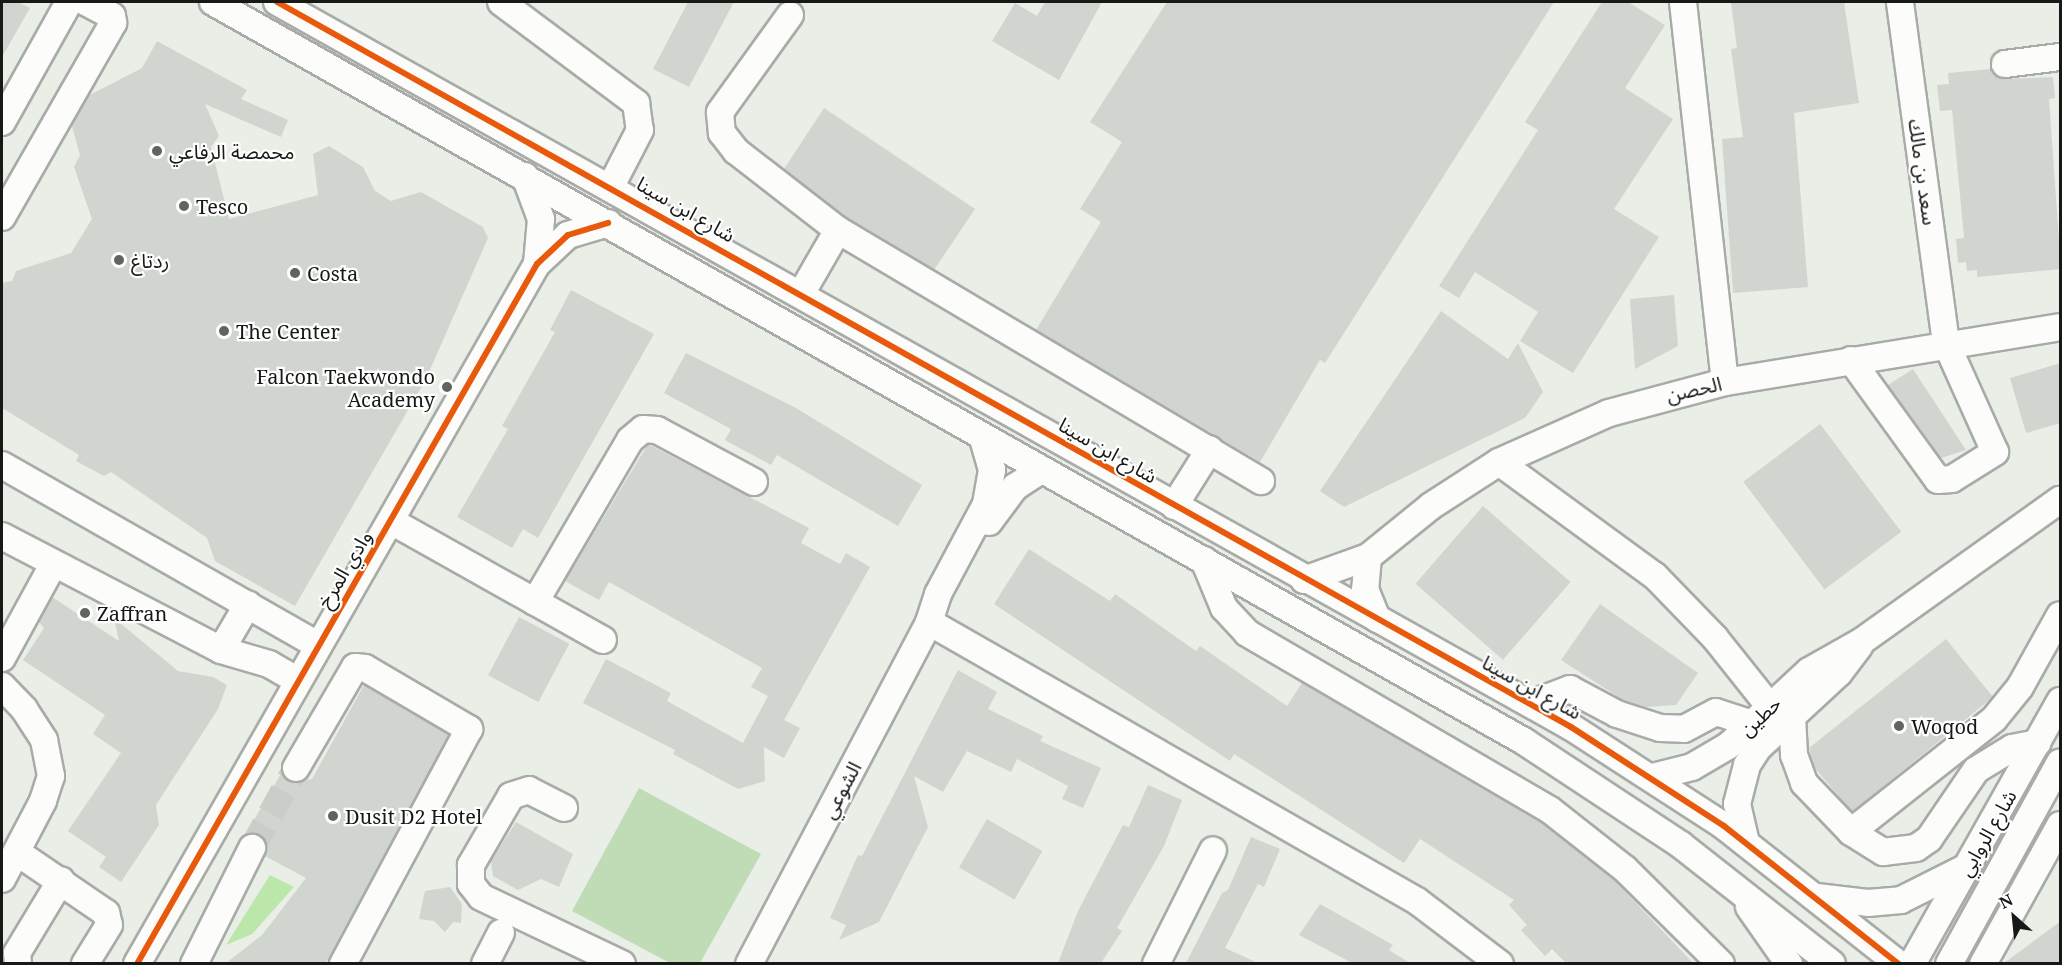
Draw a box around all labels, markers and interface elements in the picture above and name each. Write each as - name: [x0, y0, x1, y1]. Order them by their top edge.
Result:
- street label: سعد بن مالك: [1904, 117, 1942, 227]
- place label: محمصة الرفاعي: [169, 139, 295, 163]
- marker: محمصة الرفاعي: [150, 144, 164, 158]
- street label: شارع ابن سينا: [632, 171, 740, 247]
- place label: Tesco: [196, 194, 248, 218]
- marker: Tesco: [177, 199, 191, 213]
- place label: ردتاغ: [131, 248, 169, 272]
- marker: ردتاغ: [112, 253, 126, 267]
- place label: Costa: [307, 261, 358, 285]
- marker: Costa: [288, 266, 302, 280]
- place label: The Center: [236, 319, 340, 343]
- marker: The Center: [217, 324, 231, 338]
- place label: Falcon Taekwondo Academy: [256, 364, 435, 411]
- street label: الحصن: [1664, 371, 1724, 407]
- marker: Falcon Taekwondo Academy: [440, 380, 454, 394]
- street label: شارع ابن سينا: [1054, 412, 1162, 488]
- street label: وادي المرخ: [312, 526, 376, 612]
- place label: Zaffran: [97, 601, 167, 625]
- marker: Zaffran: [78, 606, 92, 620]
- street label: شارع ابن سينا: [1478, 650, 1586, 724]
- street label: حطين: [1734, 691, 1786, 741]
- place label: Woqod: [1911, 714, 1978, 738]
- marker: Woqod: [1892, 719, 1906, 733]
- street label: الشوعي: [816, 757, 866, 823]
- street label: شارع الروابي: [1953, 785, 2021, 881]
- place label: Dusit D2 Hotel: [345, 804, 482, 828]
- marker: Dusit D2 Hotel: [326, 809, 340, 823]
- north arrow: [1984, 887, 2044, 947]
- text: N: [1995, 888, 2016, 914]

